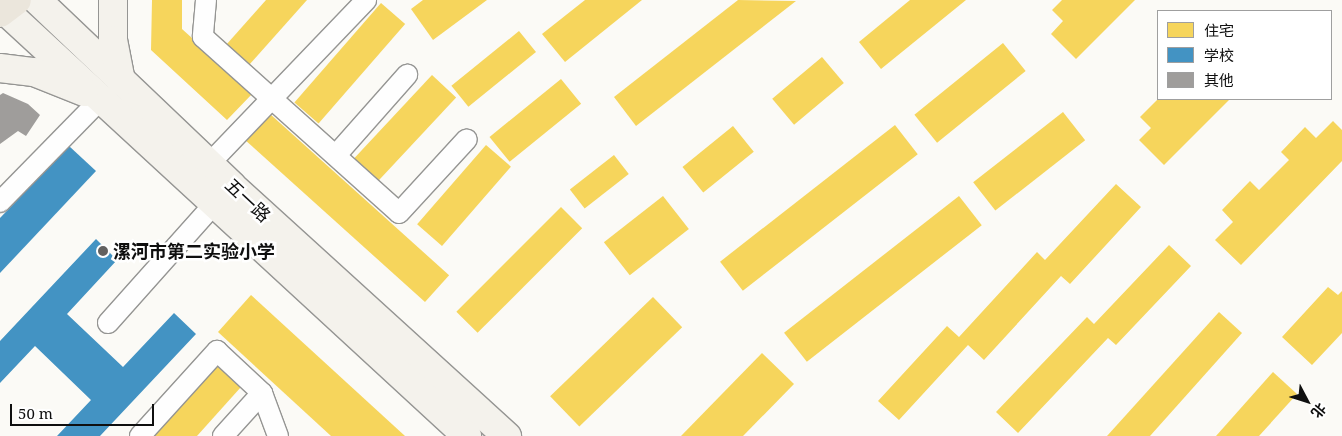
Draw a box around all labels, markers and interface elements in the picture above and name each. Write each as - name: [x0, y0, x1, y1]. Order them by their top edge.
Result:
- legend: [1157, 10, 1332, 100]
- text: 住宅: [1204, 20, 1234, 40]
- text: 学校: [1204, 45, 1234, 65]
- text: 其他: [1204, 70, 1234, 90]
- street label: 五一路: [221, 174, 275, 226]
- place label: 漯河市第二实验小学: [113, 240, 275, 262]
- marker: 漯河市第二实验小学: [97, 245, 109, 257]
- north arrow: [1282, 376, 1332, 426]
- scale bar: [12, 394, 156, 426]
- text: 北: [1307, 399, 1331, 422]
- text: 50 m: [18, 403, 53, 423]

